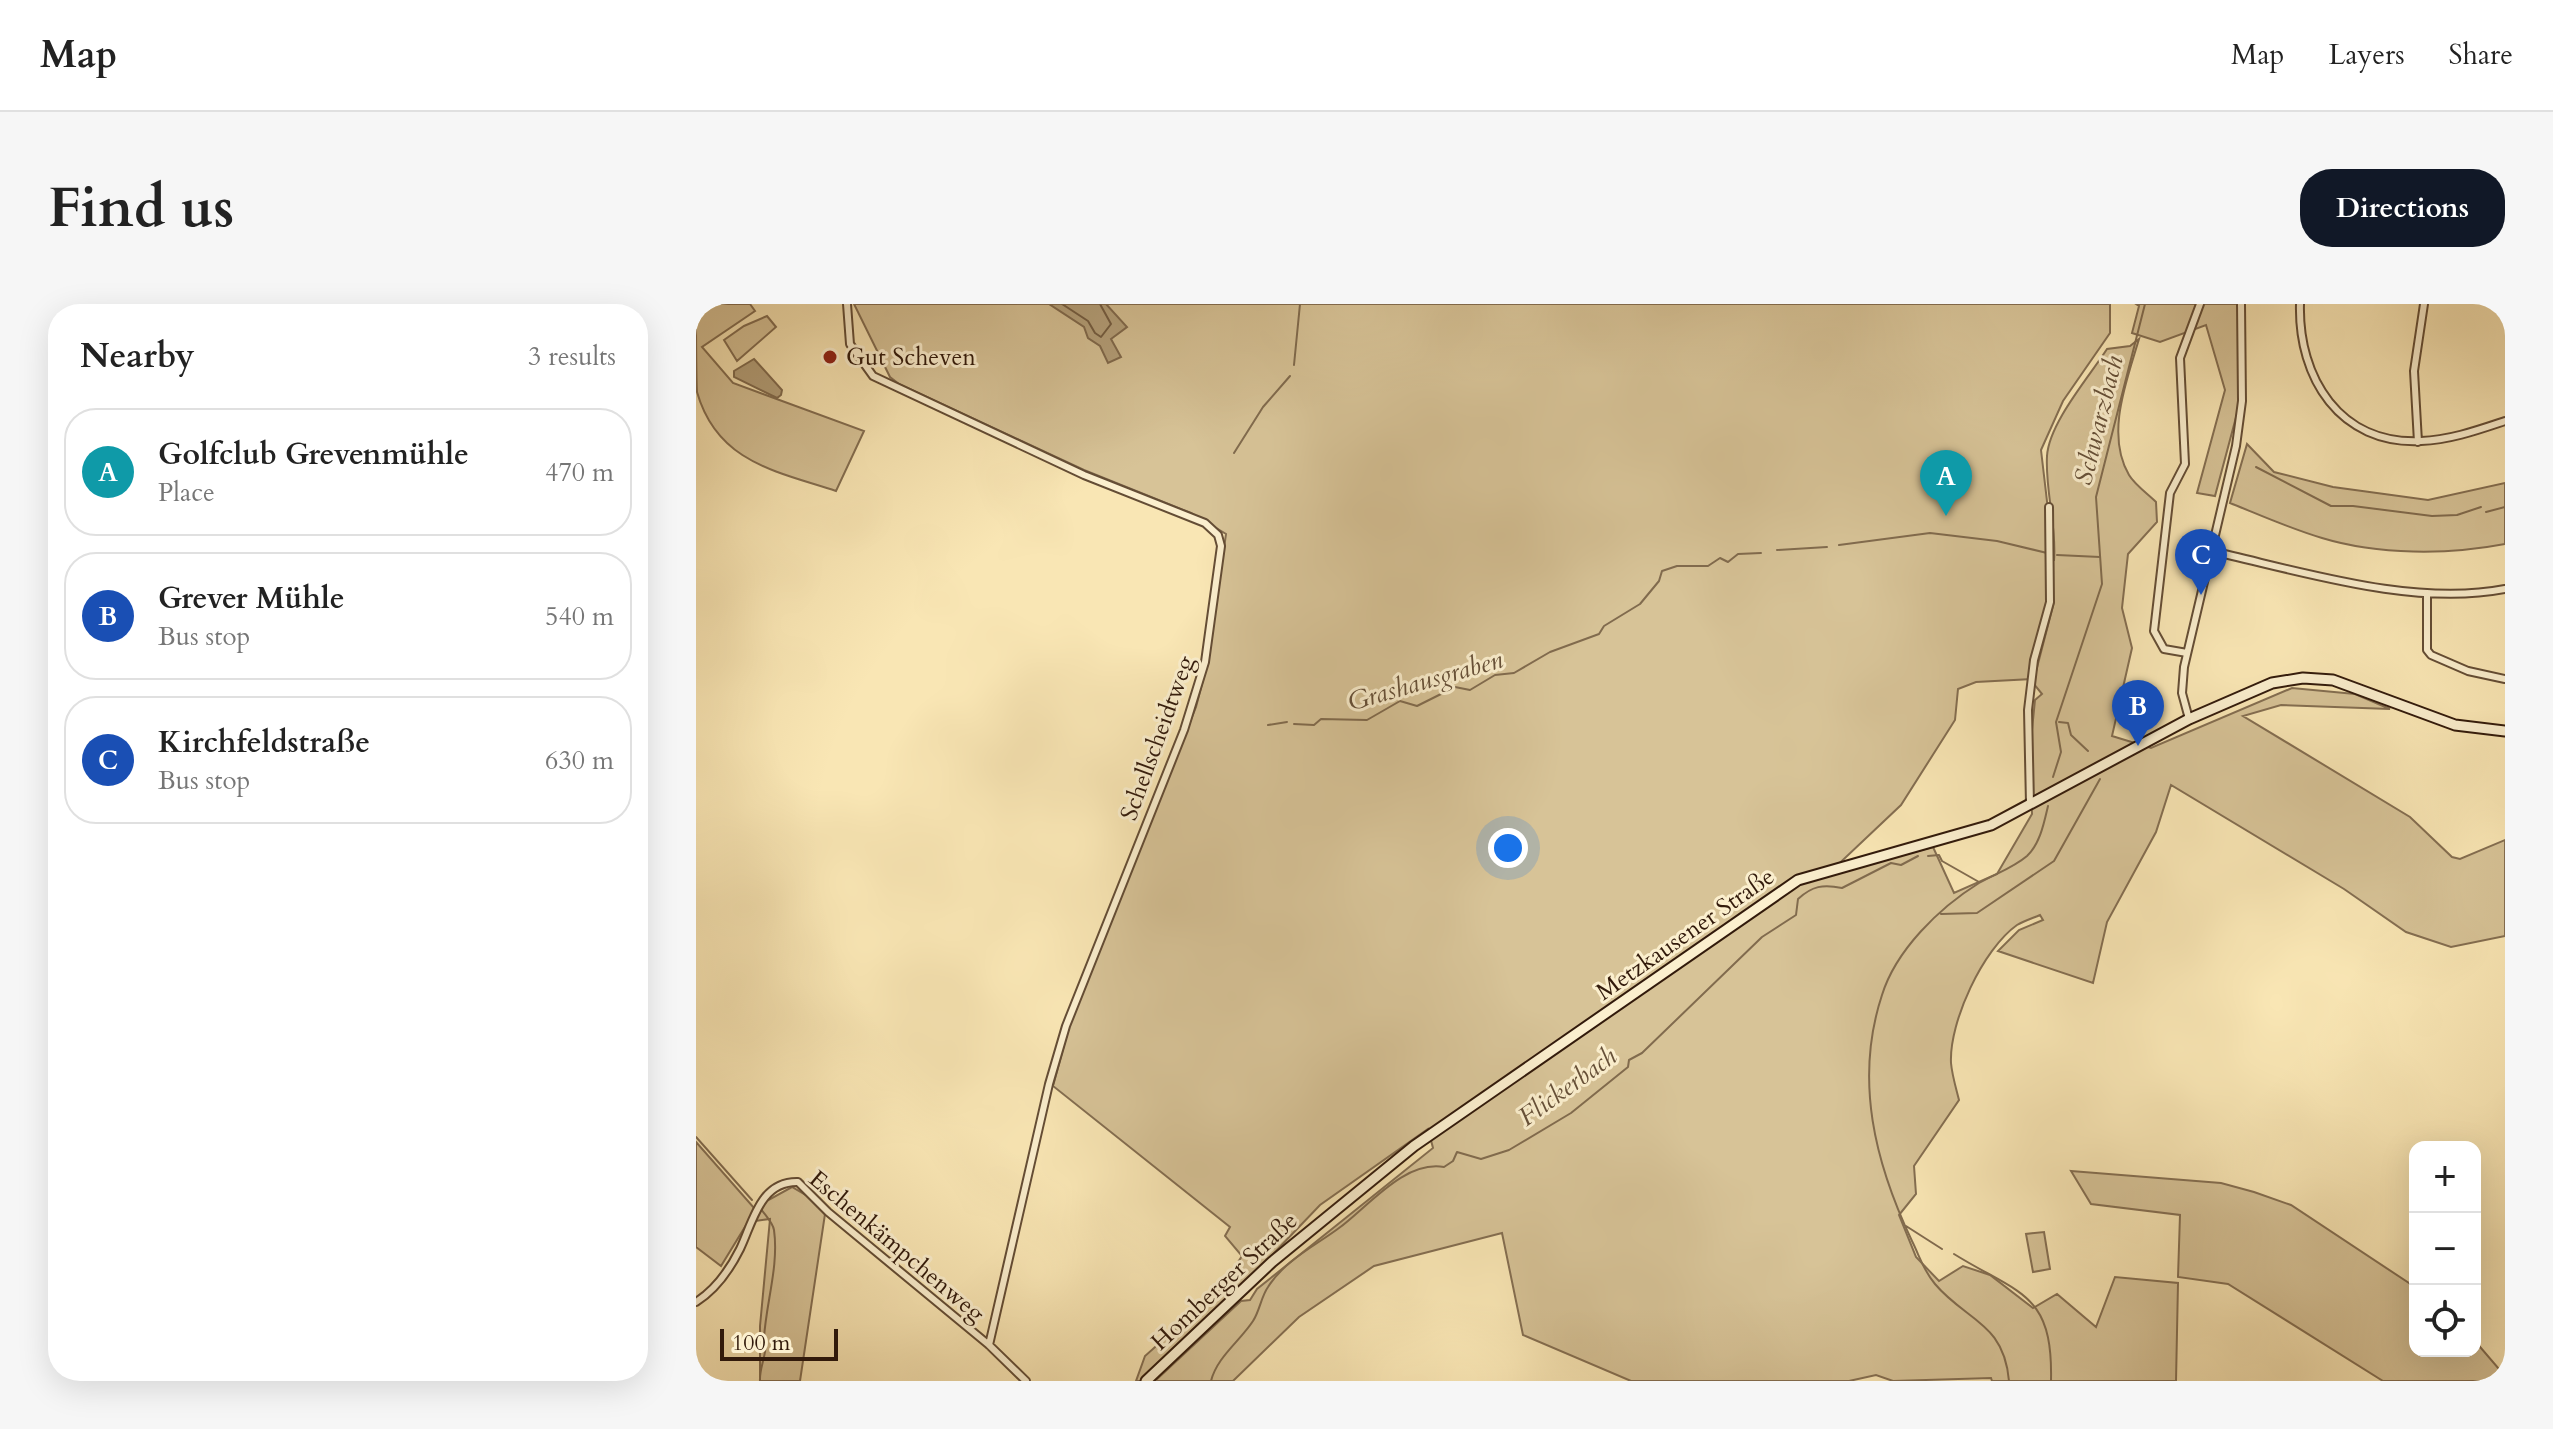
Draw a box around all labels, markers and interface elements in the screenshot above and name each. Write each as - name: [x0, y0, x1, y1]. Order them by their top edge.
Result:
- text: Map: [40, 29, 117, 81]
- text: Map: [2231, 36, 2284, 74]
- text: Layers: [2328, 36, 2405, 74]
- text: Share: [2449, 36, 2513, 74]
- button: Directions: [2300, 169, 2505, 247]
- text: Find us: [48, 171, 234, 246]
- text: Nearby: [80, 333, 195, 379]
- text: 3 results: [528, 339, 616, 374]
- place label: Gut Scheven: [846, 341, 976, 374]
- marker: Gut Scheven: [821, 348, 839, 366]
- water label: Schwarzbach: [2066, 351, 2132, 488]
- text: Golfclub Grevenmühle: [158, 434, 469, 475]
- pin: A: [1920, 450, 1972, 516]
- text: A: [98, 455, 118, 490]
- text: 470 m: [545, 455, 614, 490]
- text: Place: [158, 475, 215, 510]
- pin: C: [2175, 529, 2227, 595]
- text: Grever Mühle: [158, 578, 345, 619]
- text: B: [99, 599, 117, 634]
- text: 540 m: [545, 599, 614, 634]
- text: Bus stop: [158, 619, 250, 654]
- water label: Grashausgraben: [1344, 642, 1507, 719]
- street label: Schellscheidtweg: [1112, 651, 1203, 825]
- pin: B: [2112, 680, 2164, 746]
- text: Kirchfeldstraße: [158, 722, 370, 763]
- text: C: [98, 743, 118, 778]
- text: 630 m: [545, 743, 614, 778]
- text: Bus stop: [158, 763, 250, 798]
- your location: [1488, 828, 1528, 868]
- street label: Metzkausener Straße: [1589, 860, 1781, 1008]
- water label: Flickerbach: [1511, 1039, 1624, 1134]
- map controls: [2409, 1141, 2481, 1357]
- button: +: [2409, 1141, 2481, 1213]
- street label: Eschenkämpchenweg: [802, 1163, 992, 1330]
- street label: Homberger Straße: [1144, 1205, 1305, 1358]
- button: −: [2409, 1213, 2481, 1285]
- button: locate: [2409, 1285, 2481, 1357]
- scale bar: [720, 1325, 838, 1361]
- text: 100 m: [732, 1328, 790, 1358]

